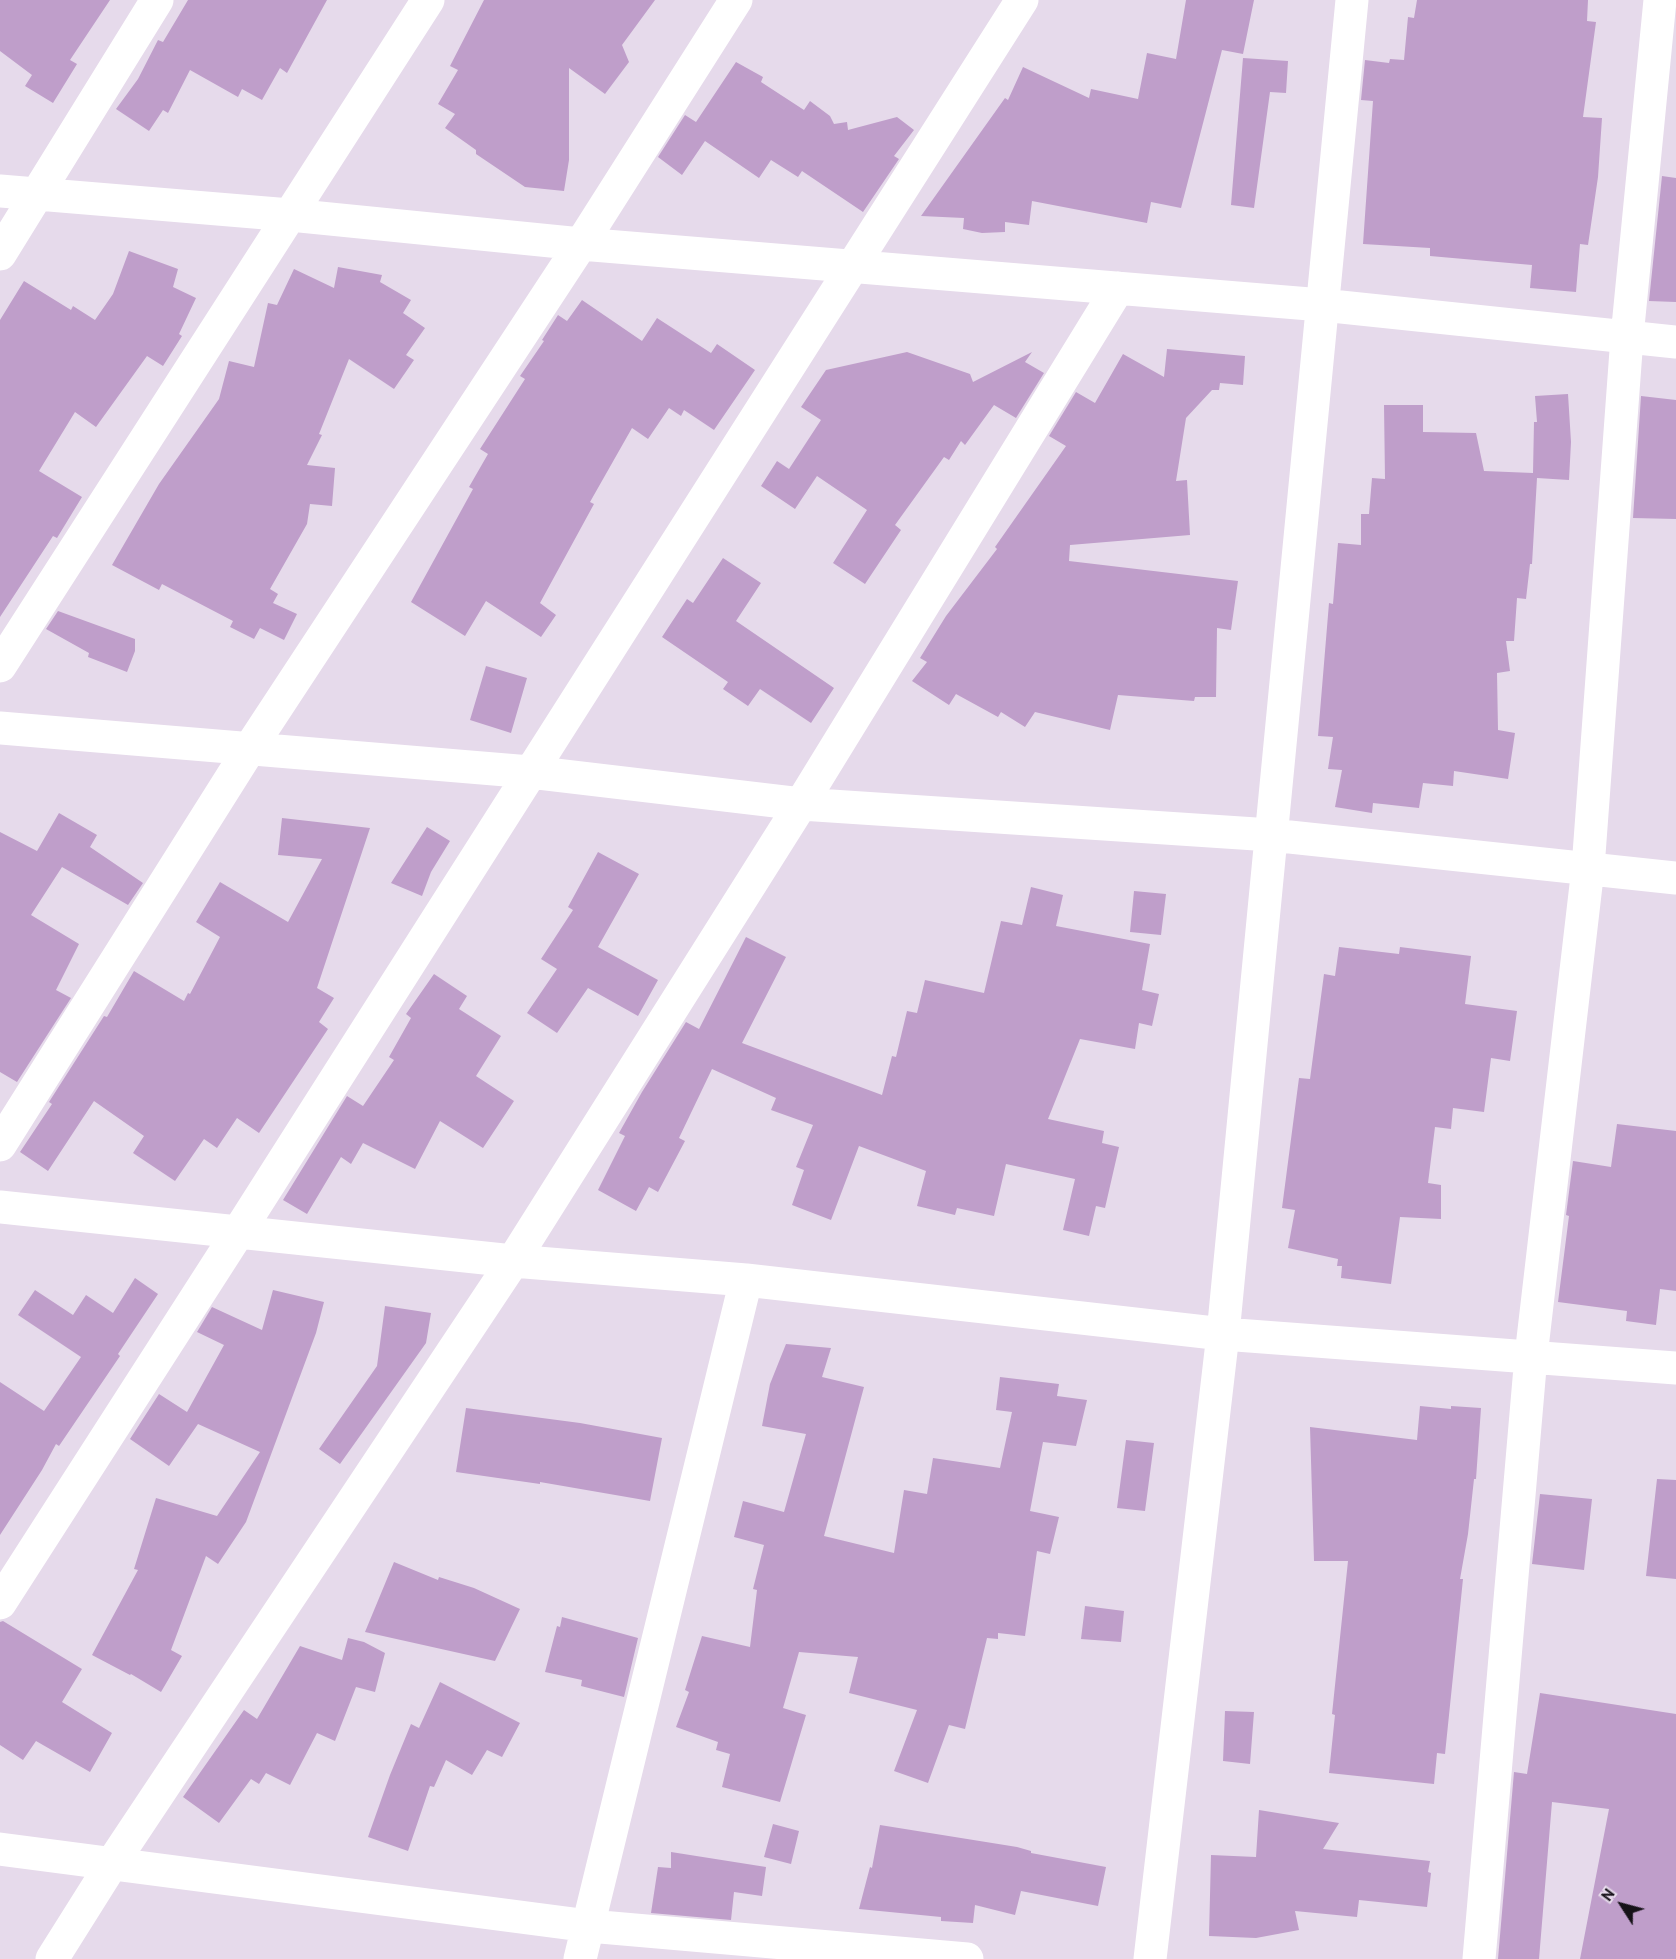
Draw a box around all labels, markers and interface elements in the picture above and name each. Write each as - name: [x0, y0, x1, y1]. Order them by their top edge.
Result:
- north arrow: [1592, 1875, 1652, 1935]
- text: N: [1596, 1884, 1619, 1905]

